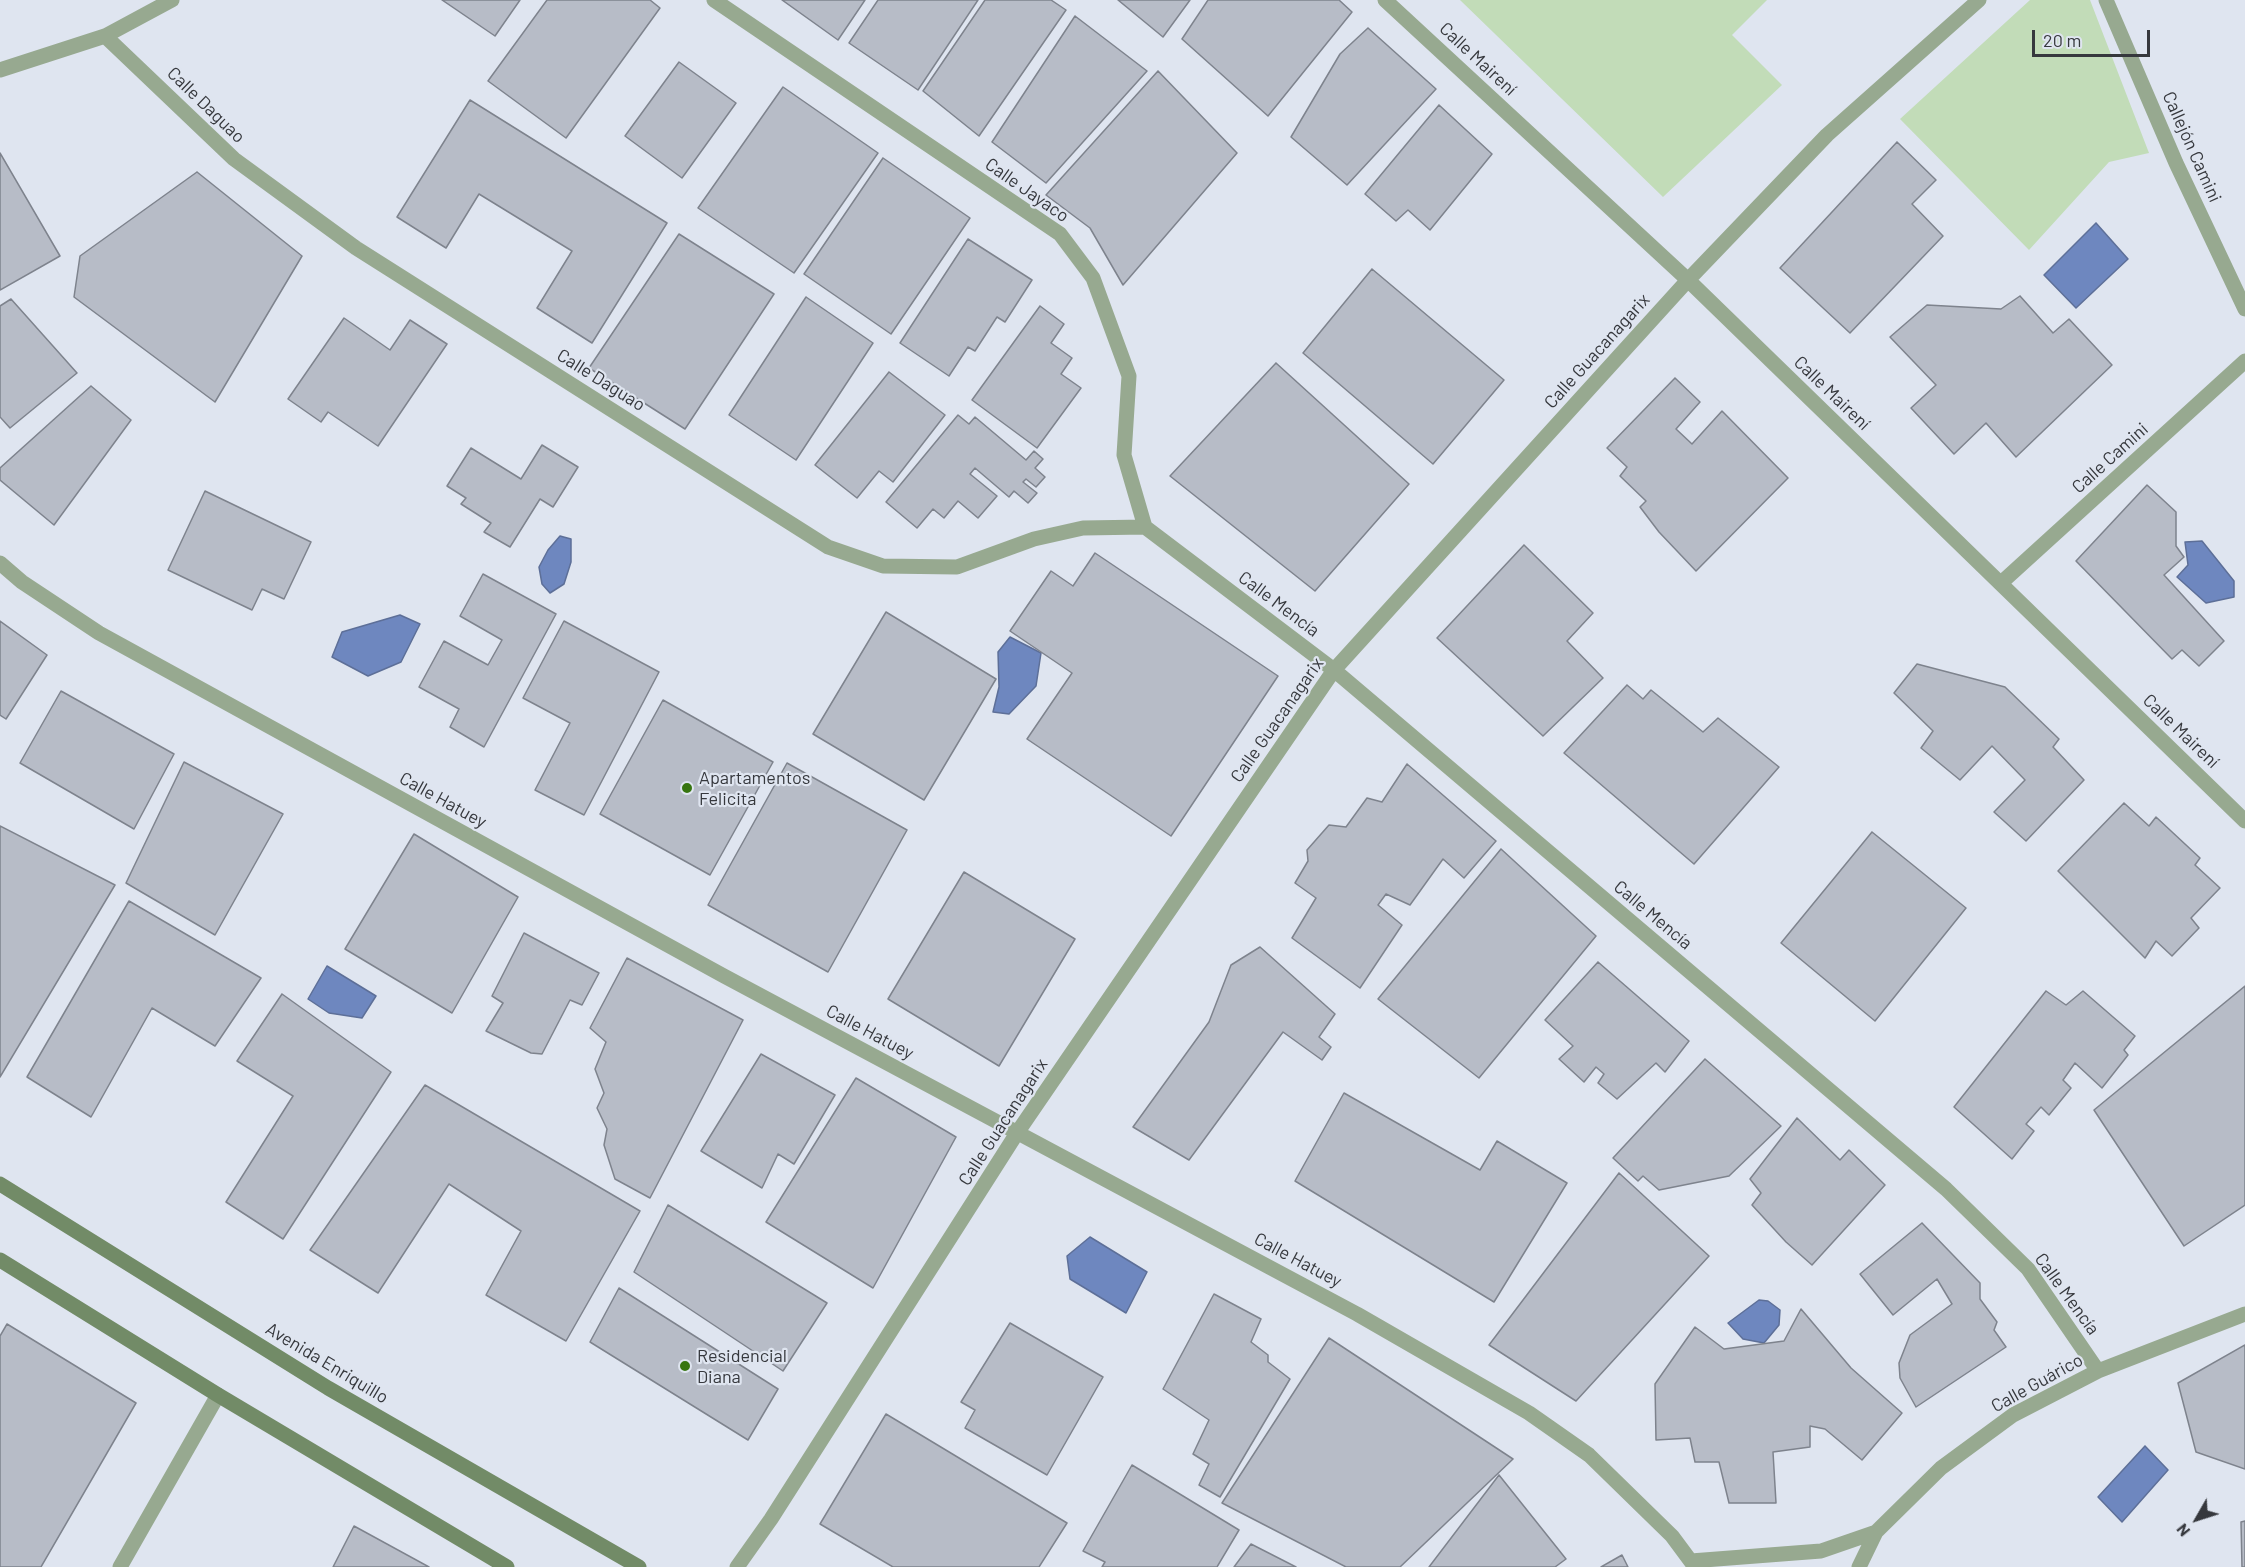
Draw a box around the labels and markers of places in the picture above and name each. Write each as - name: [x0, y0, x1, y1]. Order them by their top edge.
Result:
- place label: Apartamentos Felicita: [699, 767, 810, 810]
- marker: Apartamentos Felicita: [680, 781, 694, 795]
- place label: Residencial Diana: [697, 1345, 787, 1388]
- marker: Residencial Diana: [678, 1359, 692, 1373]

